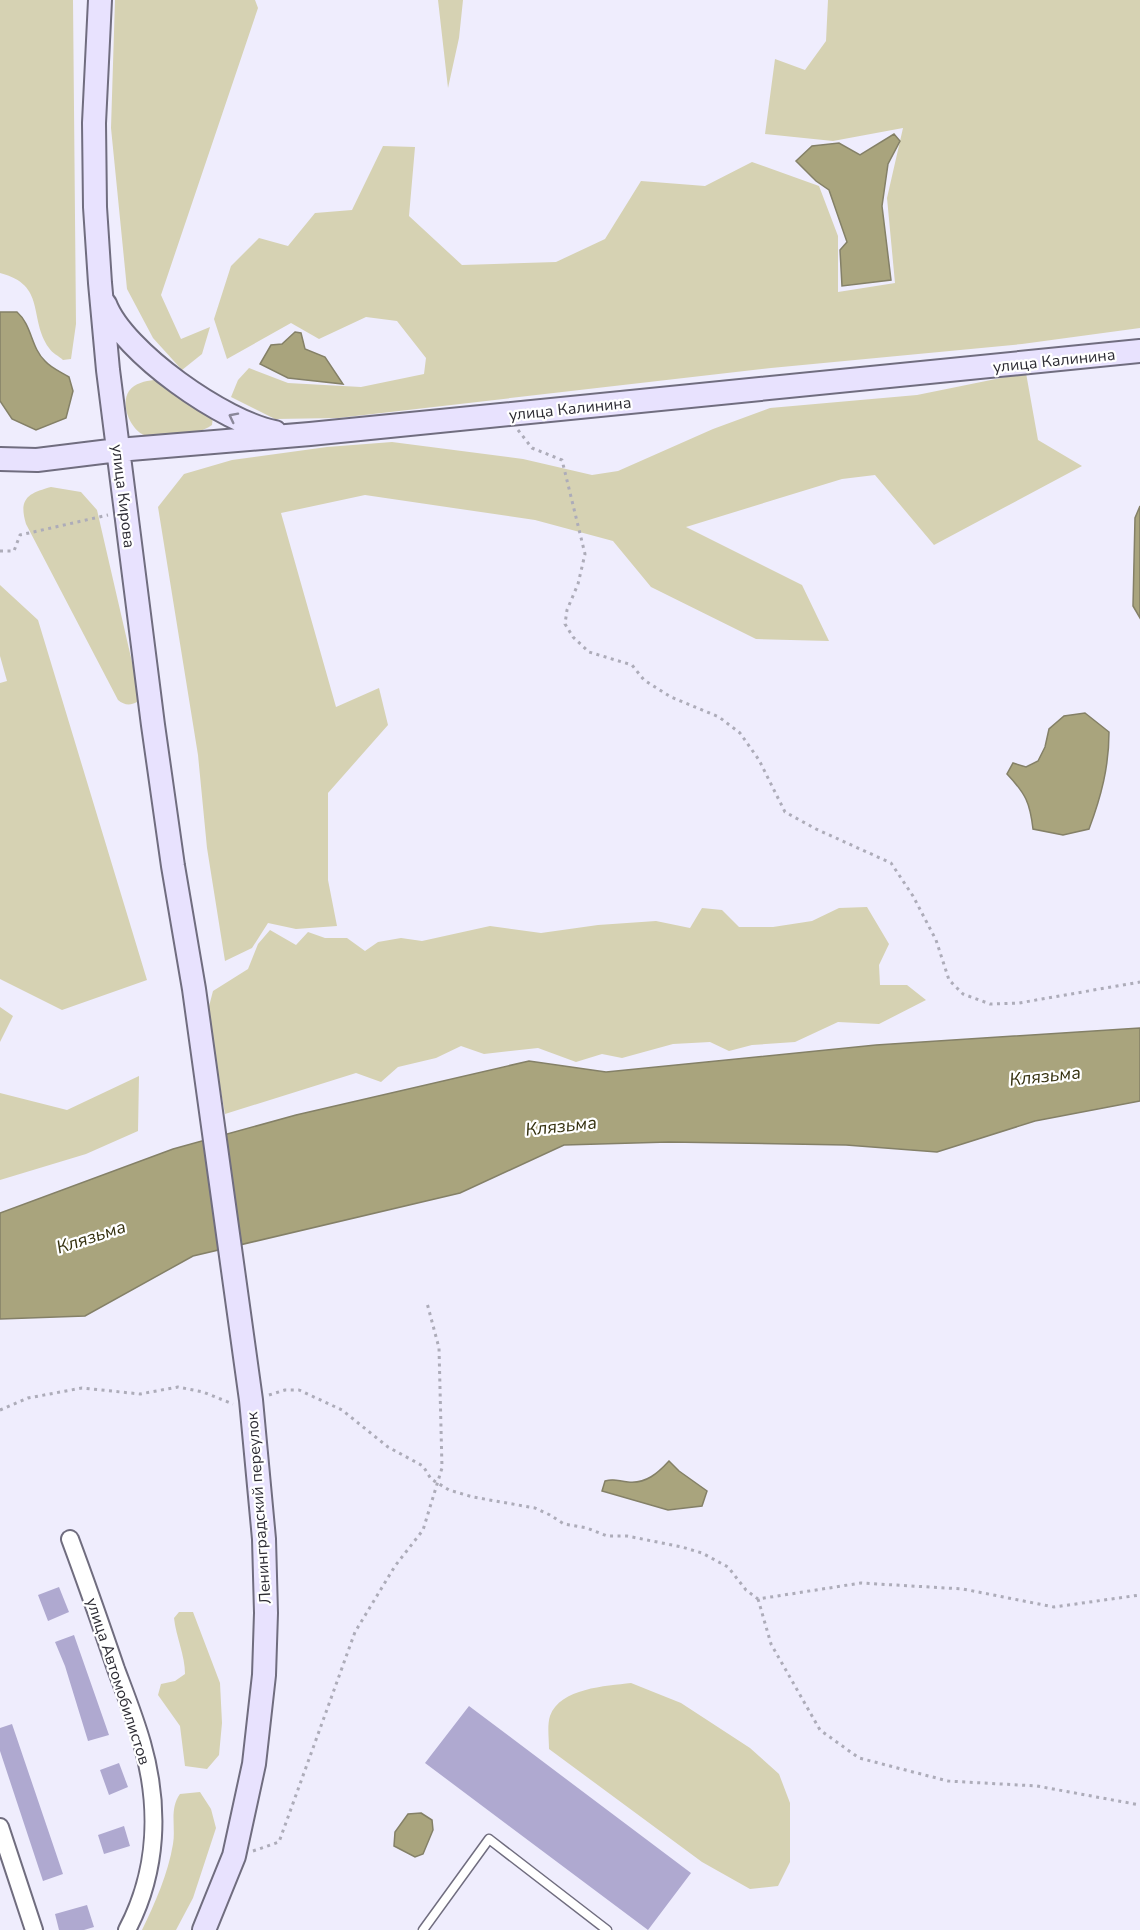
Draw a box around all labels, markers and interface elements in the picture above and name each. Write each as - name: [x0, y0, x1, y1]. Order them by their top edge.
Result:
- street label: улица Калинина: [992, 344, 1116, 378]
- street label: улица Калинина: [508, 392, 632, 426]
- one-way arrow: [229, 413, 239, 424]
- street label: улица Кирова: [106, 443, 140, 549]
- water label: Клязьма: [1008, 1060, 1082, 1092]
- water label: Клязьма: [524, 1110, 598, 1142]
- water label: Клязьма: [53, 1215, 129, 1259]
- street label: Ленинградский переулок: [241, 1411, 277, 1605]
- street label: улица Автомобилистов: [81, 1595, 156, 1768]

